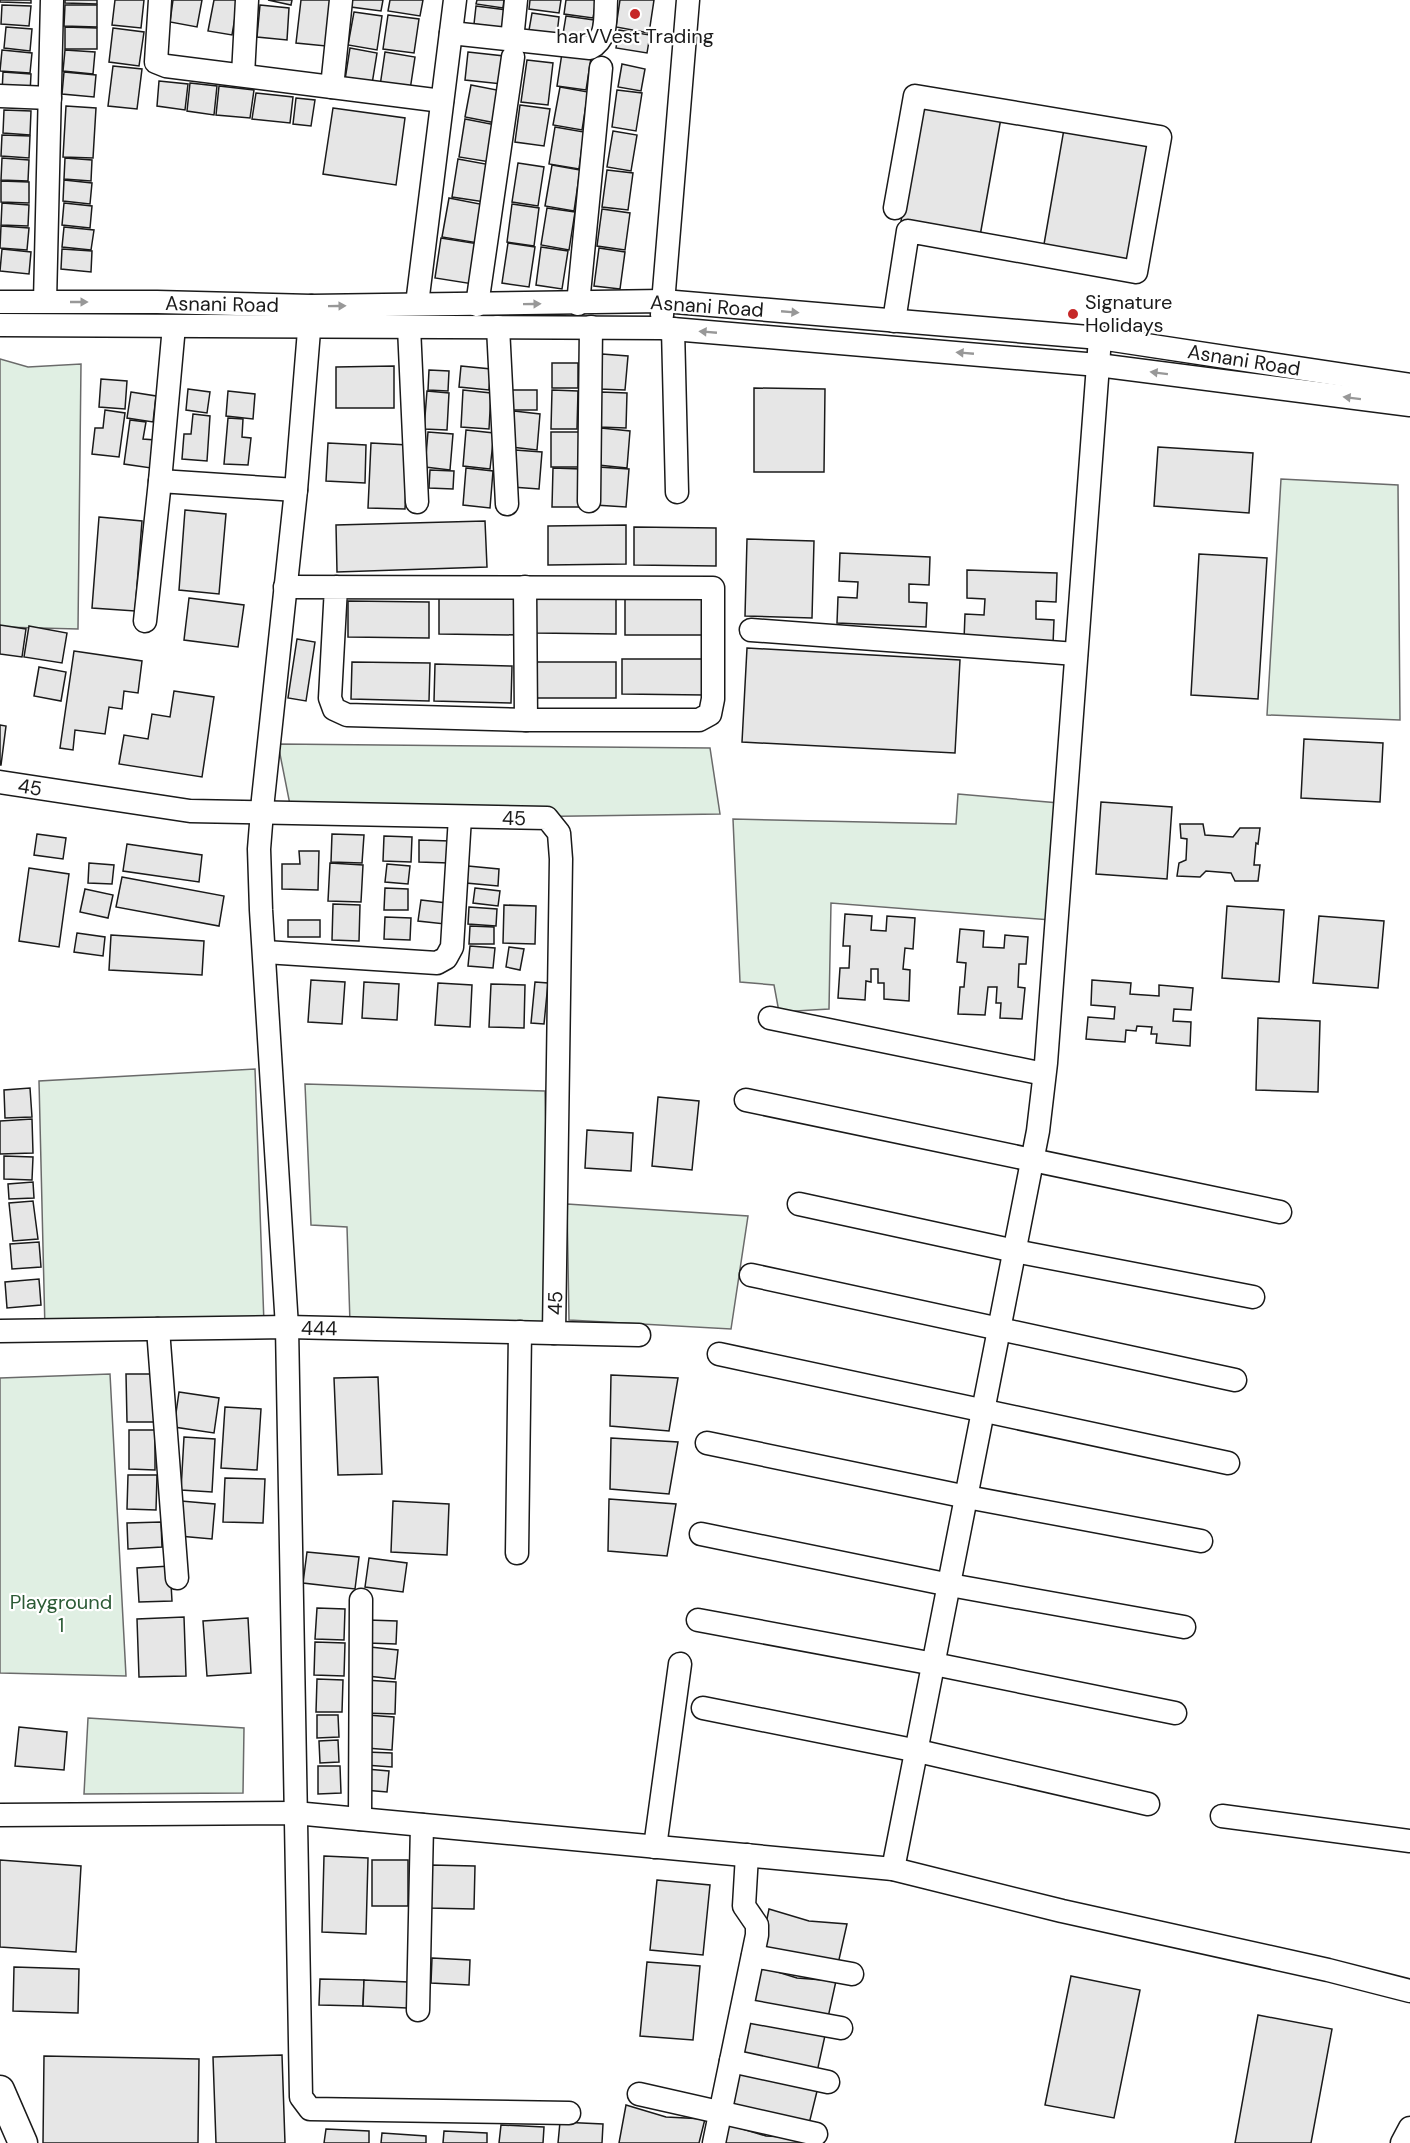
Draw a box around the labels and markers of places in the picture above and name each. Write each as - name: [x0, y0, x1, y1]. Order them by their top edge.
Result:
- marker: harVVest Trading: [628, 7, 642, 21]
- place label: harVVest Trading: [556, 23, 714, 49]
- place label: Signature Holidays: [1085, 289, 1172, 338]
- marker: Signature Holidays: [1066, 307, 1080, 321]

